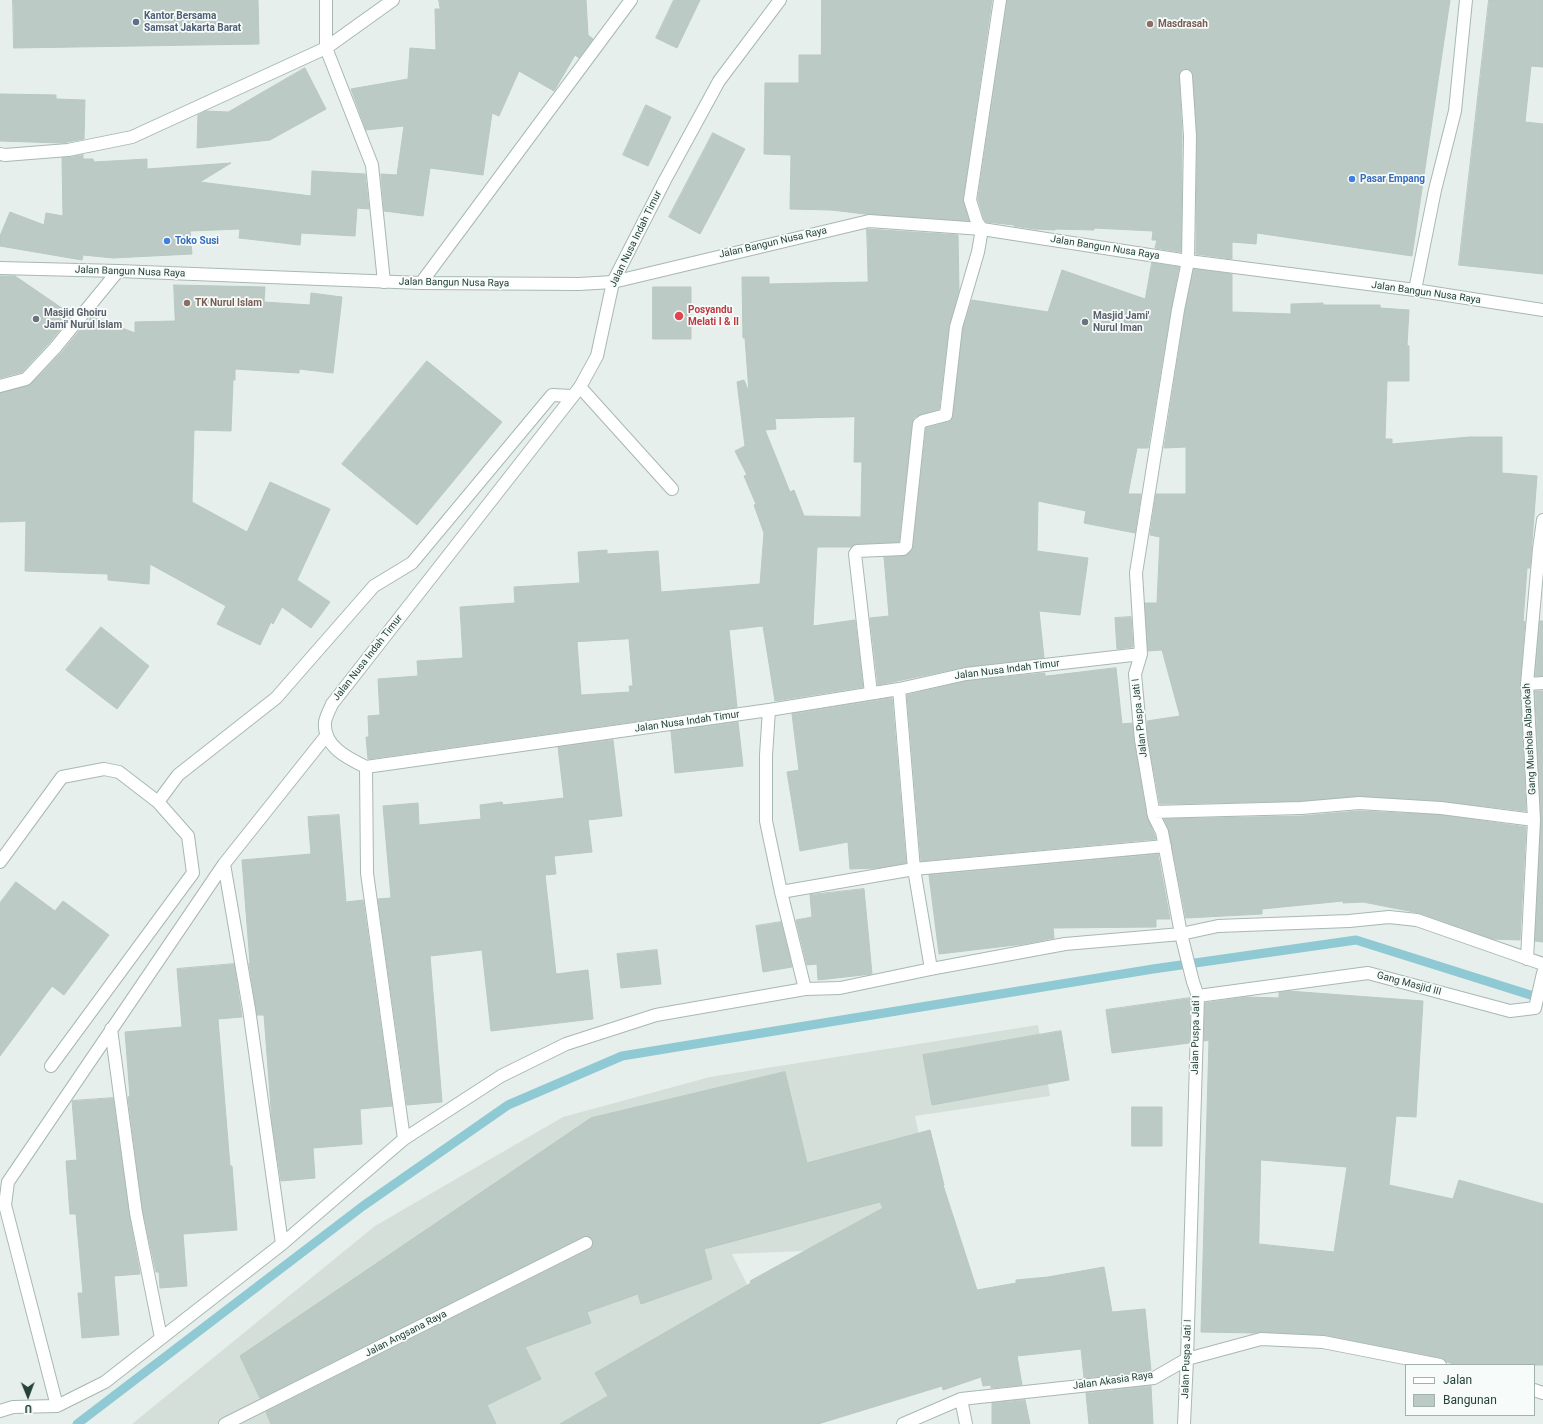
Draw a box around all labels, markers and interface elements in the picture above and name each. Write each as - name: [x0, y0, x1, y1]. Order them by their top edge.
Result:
- place label: Kantor Bersama Samsat Jakarta Barat: [144, 10, 241, 34]
- marker: Kantor Bersama Samsat Jakarta Barat: [131, 17, 141, 27]
- place label: Masdrasah: [1158, 18, 1208, 30]
- marker: Masdrasah: [1145, 19, 1155, 29]
- place label: Pasar Empang: [1360, 173, 1425, 185]
- marker: Pasar Empang: [1347, 174, 1357, 184]
- street label: Jalan Nusa Indah Timur: [607, 189, 665, 289]
- street label: Jalan Bangun Nusa Raya: [718, 225, 828, 261]
- street label: Jalan Bangun Nusa Raya: [1049, 233, 1161, 263]
- place label: Toko Susi: [175, 235, 219, 247]
- marker: Toko Susi: [162, 236, 172, 246]
- street label: Jalan Bangun Nusa Raya: [75, 264, 185, 280]
- street label: Jalan Bangun Nusa Raya: [399, 276, 509, 290]
- street label: Jalan Bangun Nusa Raya: [1370, 279, 1482, 307]
- place label: TK Nurul Islam: [195, 297, 262, 309]
- marker: TK Nurul Islam: [182, 298, 192, 308]
- place label: Posyandu Melati I & II: [688, 304, 739, 328]
- place label: Masjid Ghoiru Jami' Nurul Islam: [44, 307, 122, 330]
- marker: Posyandu Melati I & II: [673, 310, 685, 322]
- place label: Masjid Jami' Nurul Iman: [1093, 310, 1149, 334]
- marker: Masjid Ghoiru Jami' Nurul Islam: [31, 314, 41, 324]
- marker: Masjid Jami' Nurul Iman: [1080, 317, 1090, 327]
- street label: Jalan Nusa Indah Timur: [331, 613, 405, 703]
- street label: Jalan Nusa Indah Timur: [954, 658, 1060, 682]
- street label: Jalan Puspa Jati I: [1130, 678, 1150, 758]
- street label: Gang Mushola Albarokah: [1521, 683, 1539, 795]
- street label: Jalan Nusa Indah Timur: [634, 709, 740, 735]
- street label: Gang Masjid III: [1375, 970, 1443, 998]
- street label: Jalan Puspa Jati I: [1189, 995, 1203, 1075]
- street label: Jalan Angsana Raya: [363, 1308, 449, 1360]
- street label: Jalan Puspa Jati I: [1180, 1319, 1194, 1399]
- legend: [1405, 1364, 1535, 1416]
- street label: Jalan Akasia Raya: [1072, 1369, 1154, 1393]
- text: Jalan: [1443, 1373, 1472, 1387]
- north arrow: [8, 1376, 48, 1416]
- text: Bangunan: [1443, 1393, 1497, 1407]
- text: U: [24, 1402, 32, 1415]

